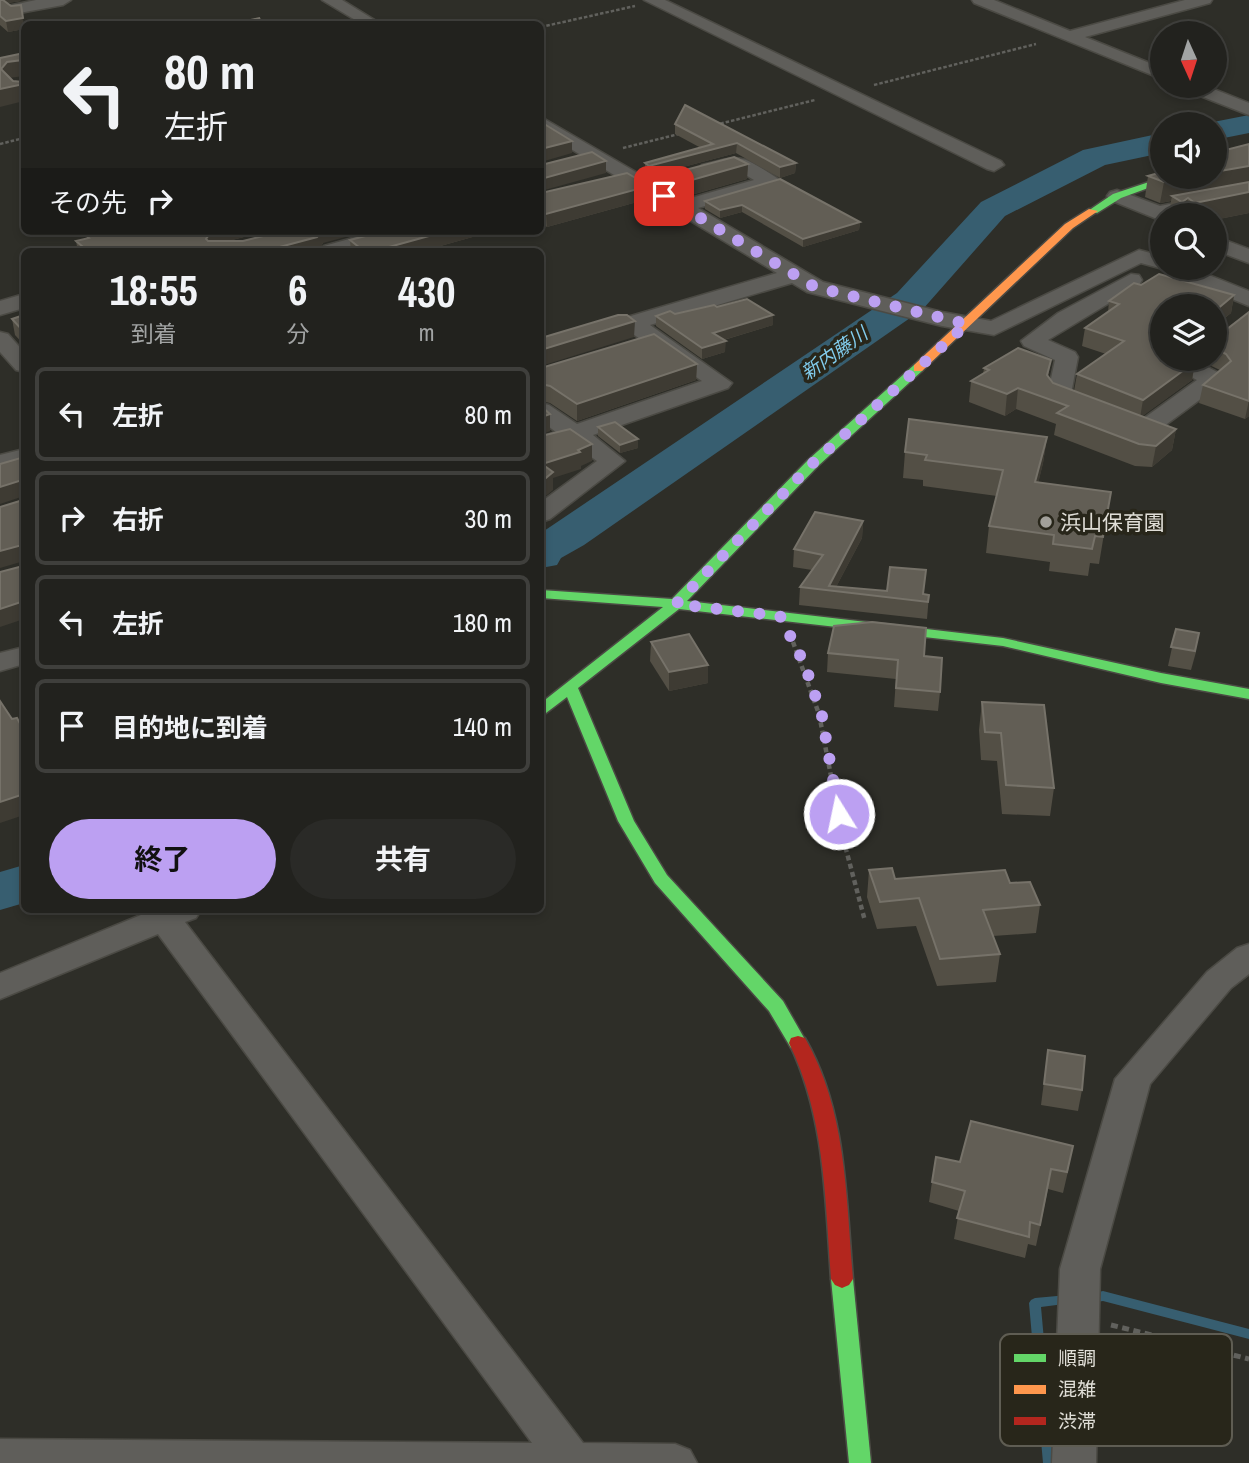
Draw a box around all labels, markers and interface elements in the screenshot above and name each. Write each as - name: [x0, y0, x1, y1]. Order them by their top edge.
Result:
- north arrow: [1150, 21, 1227, 98]
- map controls: [1150, 21, 1227, 371]
- text: 80 m: [164, 38, 256, 104]
- icon: left: [49, 49, 140, 140]
- text: 左折: [164, 105, 228, 148]
- button: sound: [1150, 112, 1227, 189]
- pin: [634, 166, 694, 226]
- icon: arrive: [645, 177, 683, 215]
- icon: right: [141, 182, 179, 220]
- text: その先: [49, 185, 127, 220]
- button: search: [1150, 203, 1227, 280]
- text: 18:55: [110, 262, 198, 318]
- text: 6: [288, 262, 307, 318]
- text: 430: [398, 264, 455, 320]
- button: layers: [1150, 294, 1227, 371]
- text: m: [419, 317, 435, 348]
- text: 到着: [131, 318, 177, 349]
- text: 分: [286, 318, 309, 349]
- water label: 新内藤川: [795, 319, 874, 385]
- icon: left: [53, 395, 91, 433]
- text: 80 m: [465, 397, 512, 432]
- text: 左折: [112, 398, 164, 433]
- icon: right: [53, 499, 91, 537]
- text: 30 m: [465, 501, 512, 536]
- text: 右折: [112, 502, 164, 537]
- place label: 浜山保育園: [1060, 508, 1165, 537]
- marker: 浜山保育園: [1038, 514, 1054, 530]
- icon: left: [53, 603, 91, 641]
- text: 180 m: [453, 605, 512, 640]
- text: 左折: [112, 606, 164, 641]
- icon: arrive: [53, 707, 91, 745]
- text: 140 m: [453, 709, 512, 744]
- text: 目的地に到着: [112, 710, 268, 745]
- position arrow: [802, 777, 876, 851]
- button: 終了: [49, 819, 276, 899]
- button: 共有: [290, 819, 516, 899]
- legend: [1000, 1334, 1232, 1446]
- text: 順調: [1058, 1345, 1096, 1371]
- text: 混雑: [1058, 1376, 1096, 1402]
- text: 渋滞: [1058, 1408, 1096, 1434]

